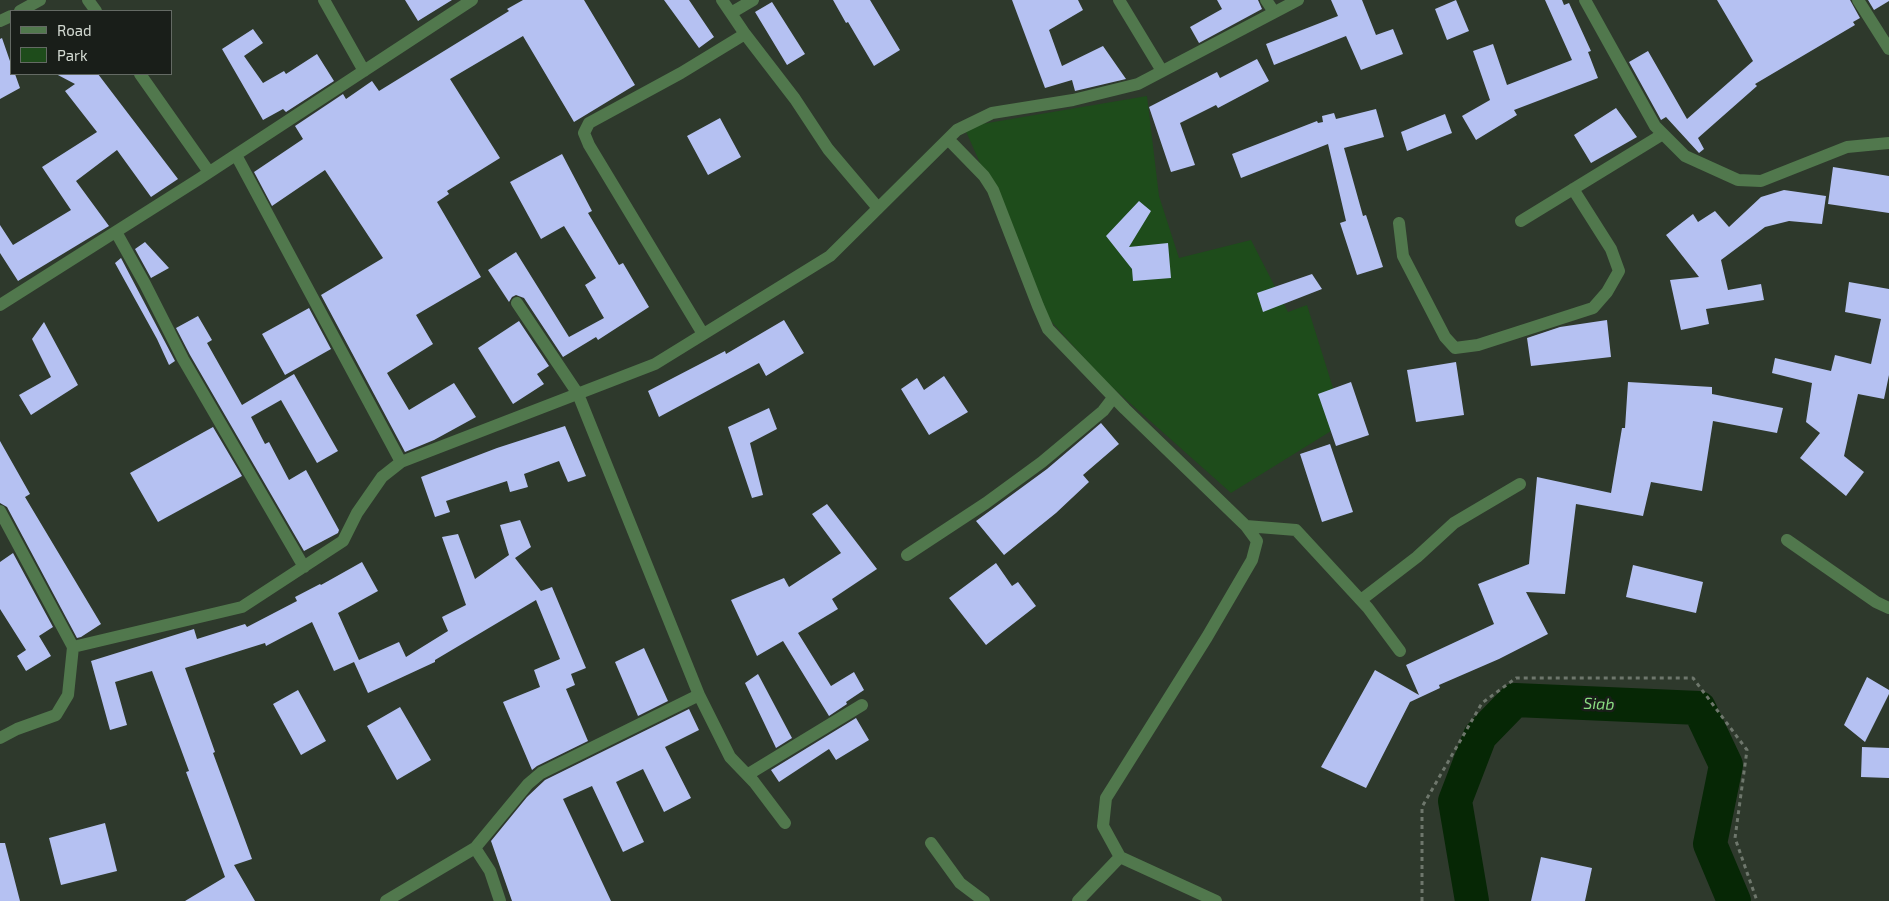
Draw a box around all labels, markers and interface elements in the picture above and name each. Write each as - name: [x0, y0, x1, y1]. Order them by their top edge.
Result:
- legend: [10, 10, 172, 75]
- text: Road: [57, 21, 92, 39]
- text: Park: [57, 46, 88, 64]
- water label: Siab: [1583, 694, 1615, 714]

